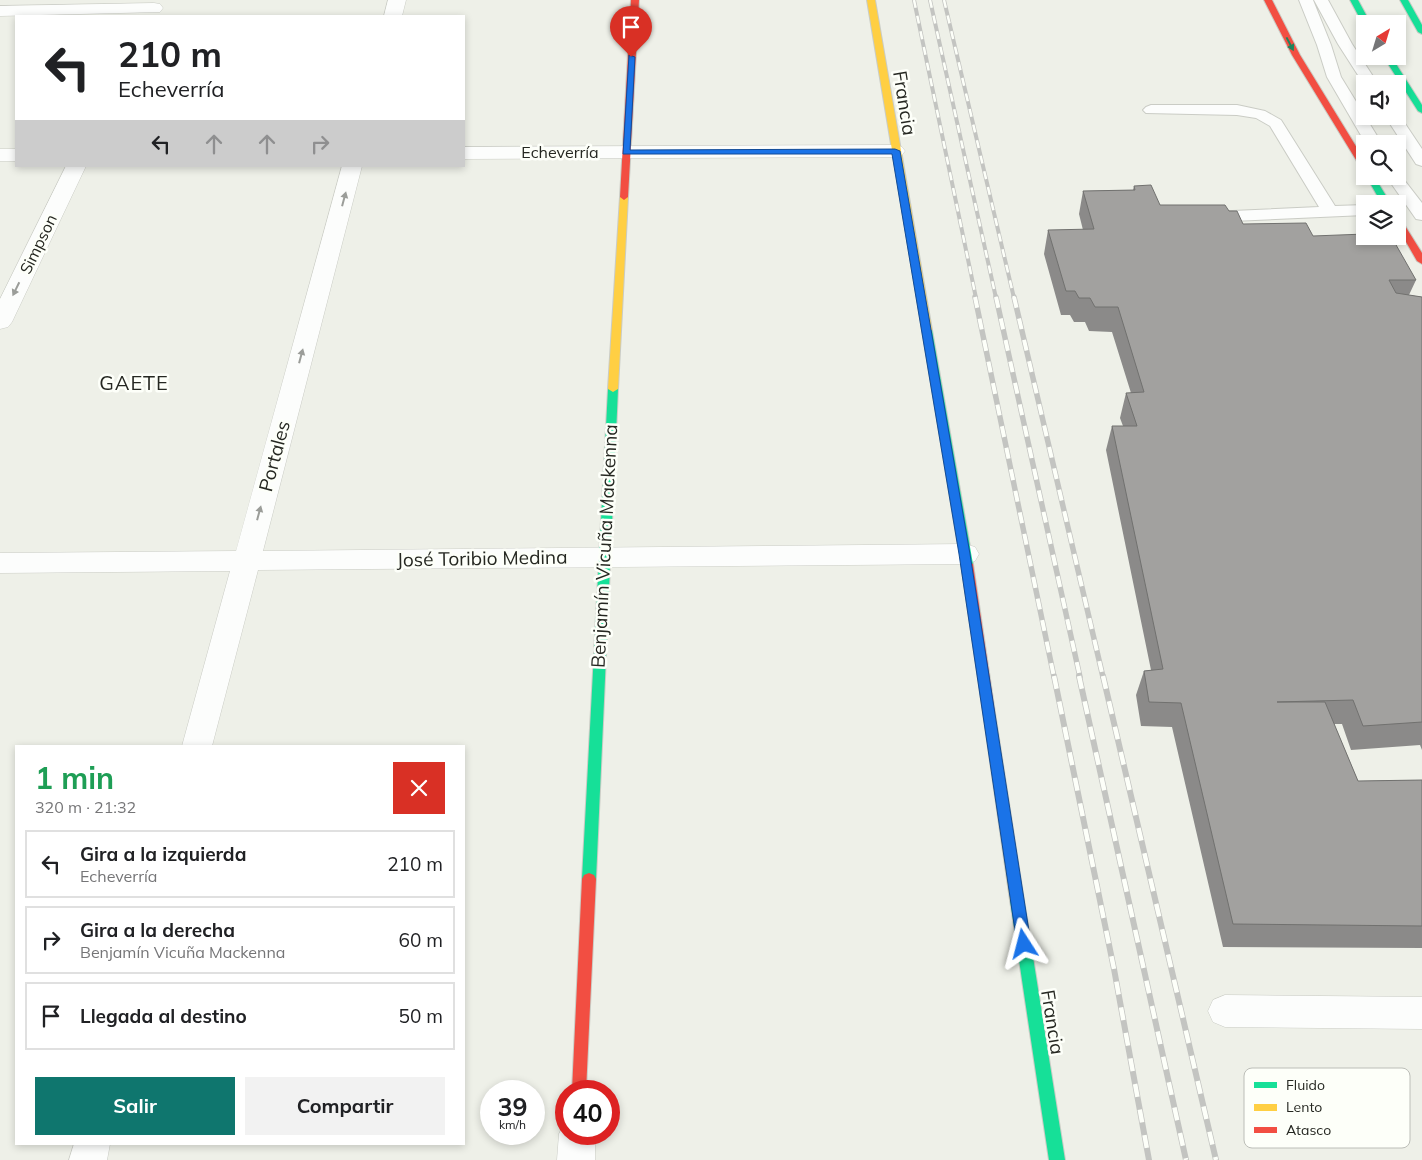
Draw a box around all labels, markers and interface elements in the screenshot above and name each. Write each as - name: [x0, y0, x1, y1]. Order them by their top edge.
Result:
- pin: [610, 6, 652, 57]
- icon: arrive: [617, 13, 645, 41]
- north arrow: [1356, 15, 1406, 65]
- map controls: [1356, 15, 1406, 245]
- text: 210 m: [118, 32, 222, 76]
- icon: left: [35, 35, 100, 100]
- one-way arrow: [1286, 36, 1294, 51]
- street label: Francia: [888, 69, 922, 137]
- text: Echeverría: [118, 75, 224, 103]
- button: sound: [1356, 75, 1406, 125]
- icon: left: [147, 130, 175, 158]
- icon: ahead: [200, 130, 228, 158]
- icon: ahead: [253, 130, 281, 158]
- icon: right: [306, 130, 334, 158]
- button: search: [1356, 135, 1406, 185]
- street label: Echeverría: [521, 142, 599, 162]
- one-way arrow: [340, 192, 348, 207]
- button: layers: [1356, 195, 1406, 245]
- street label: Simpson: [15, 211, 61, 277]
- one-way arrow: [12, 281, 21, 296]
- one-way arrow: [297, 348, 305, 364]
- district label: GAETE: [99, 370, 169, 395]
- street label: Portales: [253, 418, 295, 494]
- street label: Benjamín Vicuña Mackenna: [586, 424, 622, 668]
- one-way arrow: [255, 505, 263, 520]
- street label: José Toribio Medina: [396, 545, 568, 571]
- text: 1 min: [35, 759, 114, 797]
- button: close: [393, 762, 445, 814]
- text: 320 m · 21:32: [35, 797, 136, 817]
- text: Gira a la izquierda: [80, 842, 246, 866]
- icon: left: [37, 850, 65, 878]
- text: 210 m: [387, 852, 443, 876]
- text: Echeverría: [80, 866, 157, 886]
- position arrow: [997, 917, 1049, 969]
- text: Gira a la derecha: [80, 918, 235, 942]
- icon: right: [37, 926, 65, 954]
- text: 60 m: [399, 928, 443, 952]
- text: Benjamín Vicuña Mackenna: [80, 942, 285, 962]
- street label: Francia: [1036, 988, 1070, 1056]
- icon: arrive: [37, 1002, 65, 1030]
- text: Llegada al destino: [80, 1004, 247, 1028]
- text: 50 m: [399, 1004, 443, 1028]
- legend: [1244, 1068, 1410, 1148]
- text: Fluido: [1286, 1076, 1325, 1094]
- button: Salir: [35, 1077, 235, 1135]
- button: Compartir: [245, 1077, 445, 1135]
- speed limit sign: 40: [555, 1080, 620, 1145]
- text: 39: [497, 1091, 528, 1122]
- text: Lento: [1286, 1098, 1322, 1116]
- text: km/h: [499, 1117, 526, 1132]
- text: Atasco: [1286, 1121, 1331, 1139]

